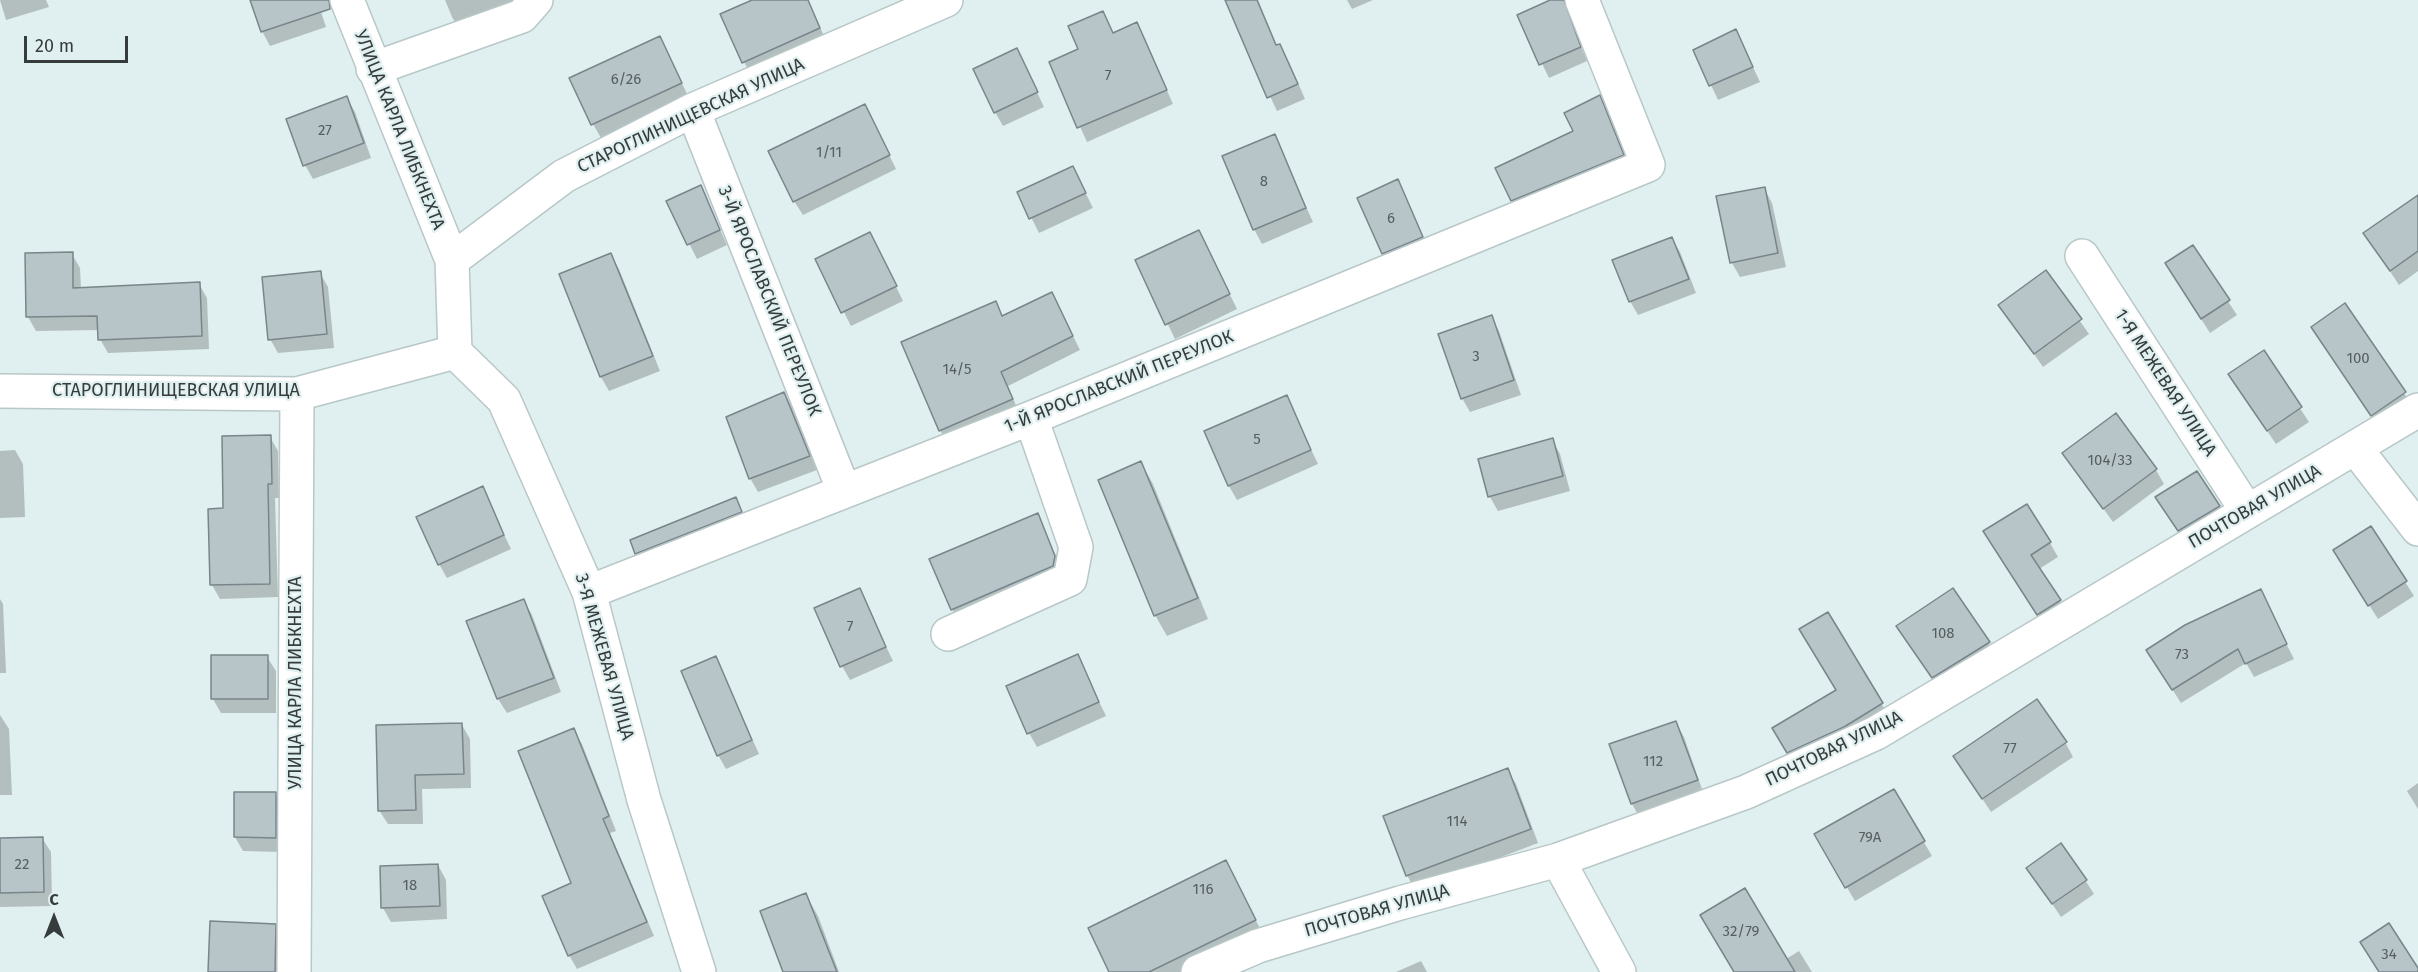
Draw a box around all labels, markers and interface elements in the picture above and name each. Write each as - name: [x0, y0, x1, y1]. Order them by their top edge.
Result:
- scale bar: [27, 24, 130, 62]
- street label: УЛИЦА КАРЛА ЛИБКНЕХТА: [349, 27, 449, 233]
- text: 20 m: [35, 35, 74, 57]
- street label: СТАРОГЛИНИЩЕВСКАЯ УЛИЦА: [574, 54, 808, 178]
- house number: 7: [1105, 67, 1111, 85]
- house number: 6/26: [611, 71, 641, 89]
- house number: 27: [318, 122, 332, 140]
- house number: 1/11: [816, 144, 842, 162]
- house number: 8: [1260, 173, 1268, 191]
- street label: 3-Й ЯРОСЛАВСКИЙ ПЕРЕУЛОК: [713, 183, 825, 419]
- house number: 6: [1387, 210, 1395, 228]
- street label: 1-Я МЕЖЕВАЯ УЛИЦА: [2109, 305, 2221, 461]
- street label: 1-Й ЯРОСЛАВСКИЙ ПЕРЕУЛОК: [1001, 326, 1237, 438]
- house number: 3: [1472, 348, 1480, 366]
- house number: 100: [2346, 350, 2370, 368]
- house number: 14/5: [942, 361, 972, 379]
- street label: СТАРОГЛИНИЩЕВСКАЯ УЛИЦА: [52, 380, 300, 402]
- house number: 5: [1253, 431, 1261, 449]
- house number: 104/33: [2088, 452, 2132, 470]
- street label: ПОЧТОВАЯ УЛИЦА: [2185, 460, 2325, 554]
- street label: 3-Я МЕЖЕВАЯ УЛИЦА: [570, 571, 638, 743]
- street label: УЛИЦА КАРЛА ЛИБКНЕХТА: [285, 576, 307, 790]
- house number: 7: [847, 618, 853, 636]
- house number: 108: [1931, 625, 1955, 643]
- house number: 73: [2175, 646, 2189, 664]
- street label: ПОЧТОВАЯ УЛИЦА: [1762, 707, 1906, 791]
- house number: 77: [2003, 740, 2017, 758]
- house number: 112: [1643, 753, 1663, 771]
- house number: 114: [1447, 813, 1467, 831]
- house number: 79А: [1859, 829, 1881, 847]
- house number: 22: [15, 856, 29, 874]
- house number: 18: [403, 877, 417, 895]
- street label: ПОЧТОВАЯ УЛИЦА: [1302, 880, 1452, 942]
- house number: 116: [1193, 881, 1213, 899]
- north arrow: [24, 888, 84, 948]
- text: С: [49, 890, 59, 909]
- house number: 32/79: [1723, 923, 1759, 941]
- house number: 34: [2381, 946, 2397, 964]

